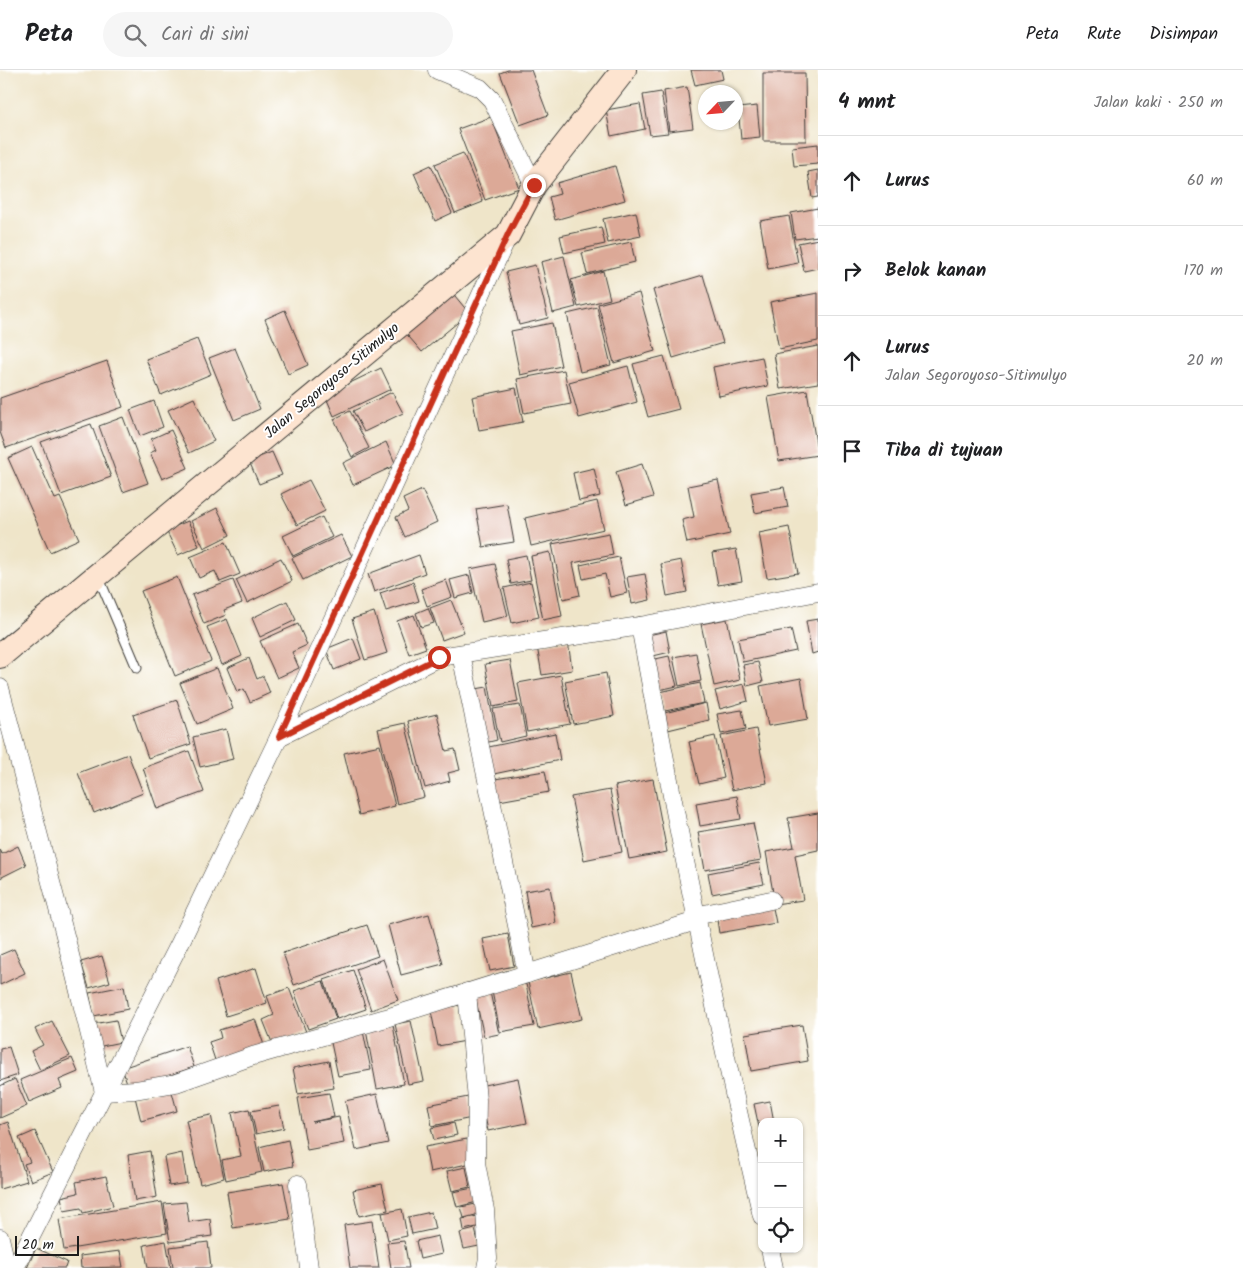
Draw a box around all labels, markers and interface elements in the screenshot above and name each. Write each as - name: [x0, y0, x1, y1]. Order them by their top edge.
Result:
- search box: [103, 12, 453, 57]
- text: Peta: [25, 15, 73, 54]
- text: Cari di sini: [161, 20, 249, 50]
- text: Peta: [1026, 20, 1059, 49]
- text: Rute: [1087, 20, 1121, 49]
- text: Disimpan: [1149, 20, 1218, 49]
- icon: search: [121, 21, 149, 49]
- north arrow: [698, 85, 743, 130]
- text: 4 mnt: [838, 86, 896, 119]
- text: Jalan kaki · 250 m: [1094, 90, 1223, 115]
- text: Lurus: [885, 166, 930, 196]
- icon: ahead: [838, 167, 866, 195]
- text: 60 m: [1187, 168, 1223, 193]
- route end: [523, 174, 546, 197]
- text: Belok kanan: [885, 256, 986, 286]
- icon: right: [838, 257, 866, 285]
- text: 170 m: [1183, 258, 1223, 283]
- street label: Jalan Segoroyoso-Sitimulyo: [259, 317, 405, 445]
- text: Lurus: [885, 333, 930, 363]
- icon: ahead: [838, 347, 866, 375]
- text: 20 m: [1187, 348, 1223, 373]
- text: Jalan Segoroyoso-Sitimulyo: [885, 363, 1067, 388]
- text: Tiba di tujuan: [885, 436, 1003, 466]
- icon: arrive: [838, 437, 866, 465]
- route start: [428, 646, 451, 669]
- map controls: [758, 1118, 803, 1253]
- button: +: [758, 1118, 803, 1163]
- button: −: [758, 1163, 803, 1208]
- button: locate: [758, 1208, 803, 1253]
- scale bar: [15, 1233, 79, 1256]
- text: 20 m: [22, 1234, 54, 1256]

